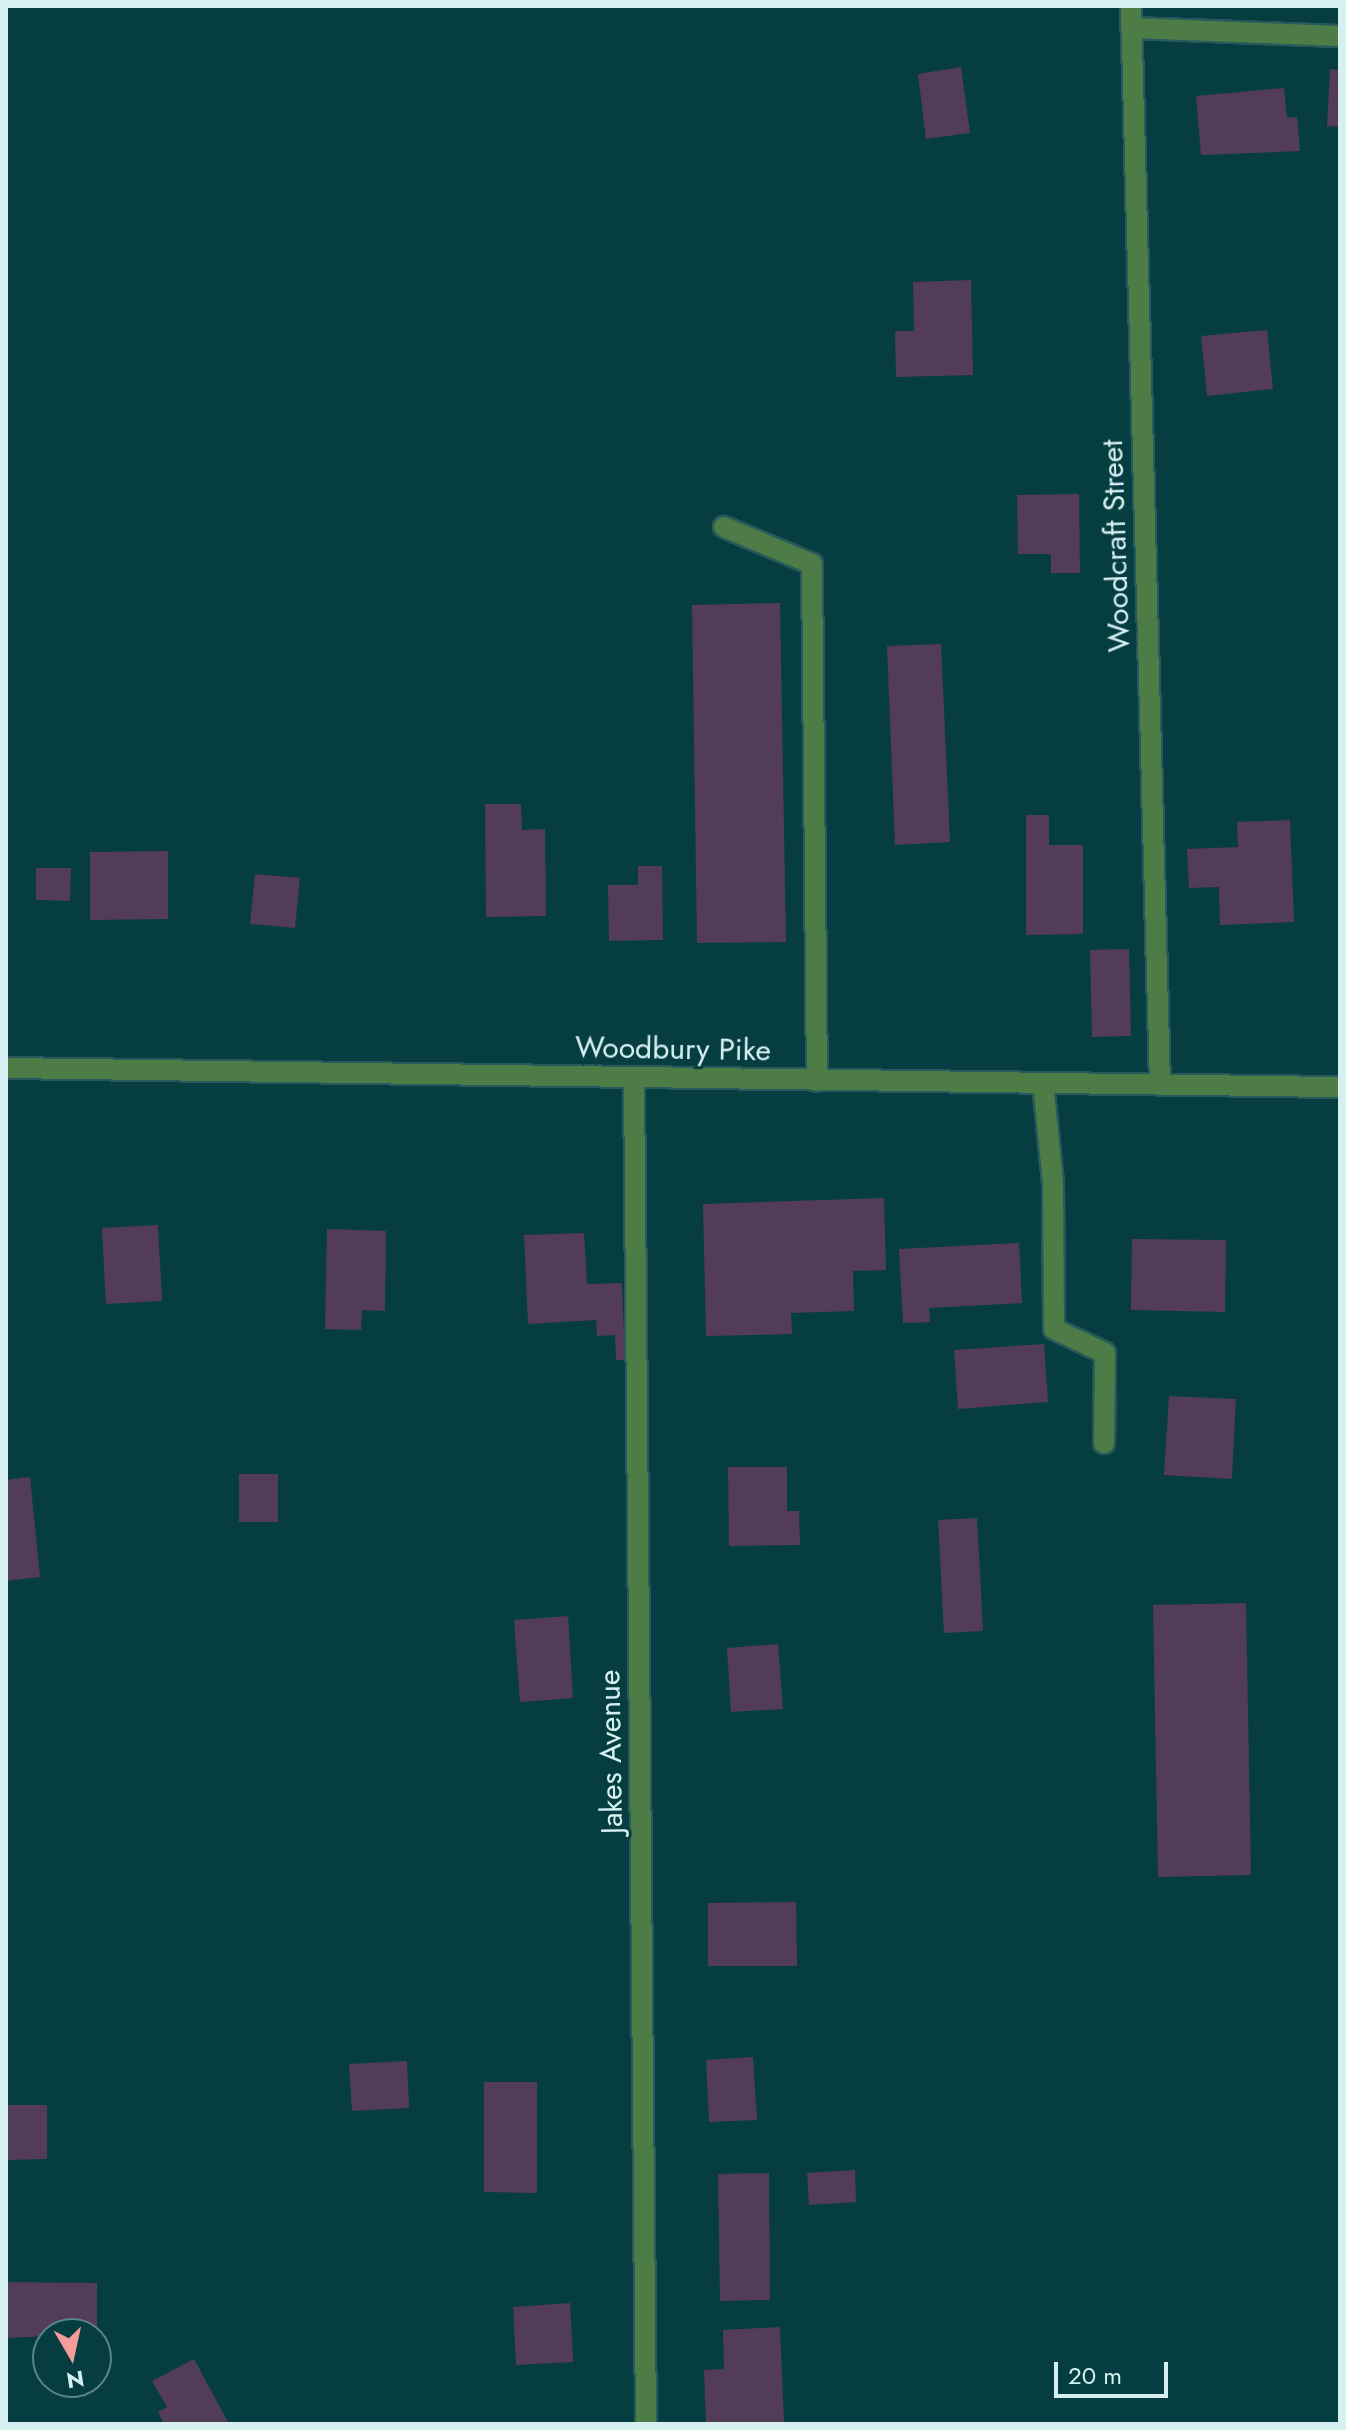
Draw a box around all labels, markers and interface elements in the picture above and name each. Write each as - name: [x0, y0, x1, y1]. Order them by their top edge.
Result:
- street label: Woodcraft Street: [1094, 439, 1138, 653]
- street label: Woodbury Pike: [575, 1029, 771, 1069]
- street label: Jakes Avenue: [592, 1670, 630, 1834]
- north arrow: [32, 2318, 112, 2398]
- scale bar: [1058, 2346, 1172, 2396]
- text: 20 m: [1068, 2358, 1122, 2393]
- text: N: [64, 2363, 87, 2397]

